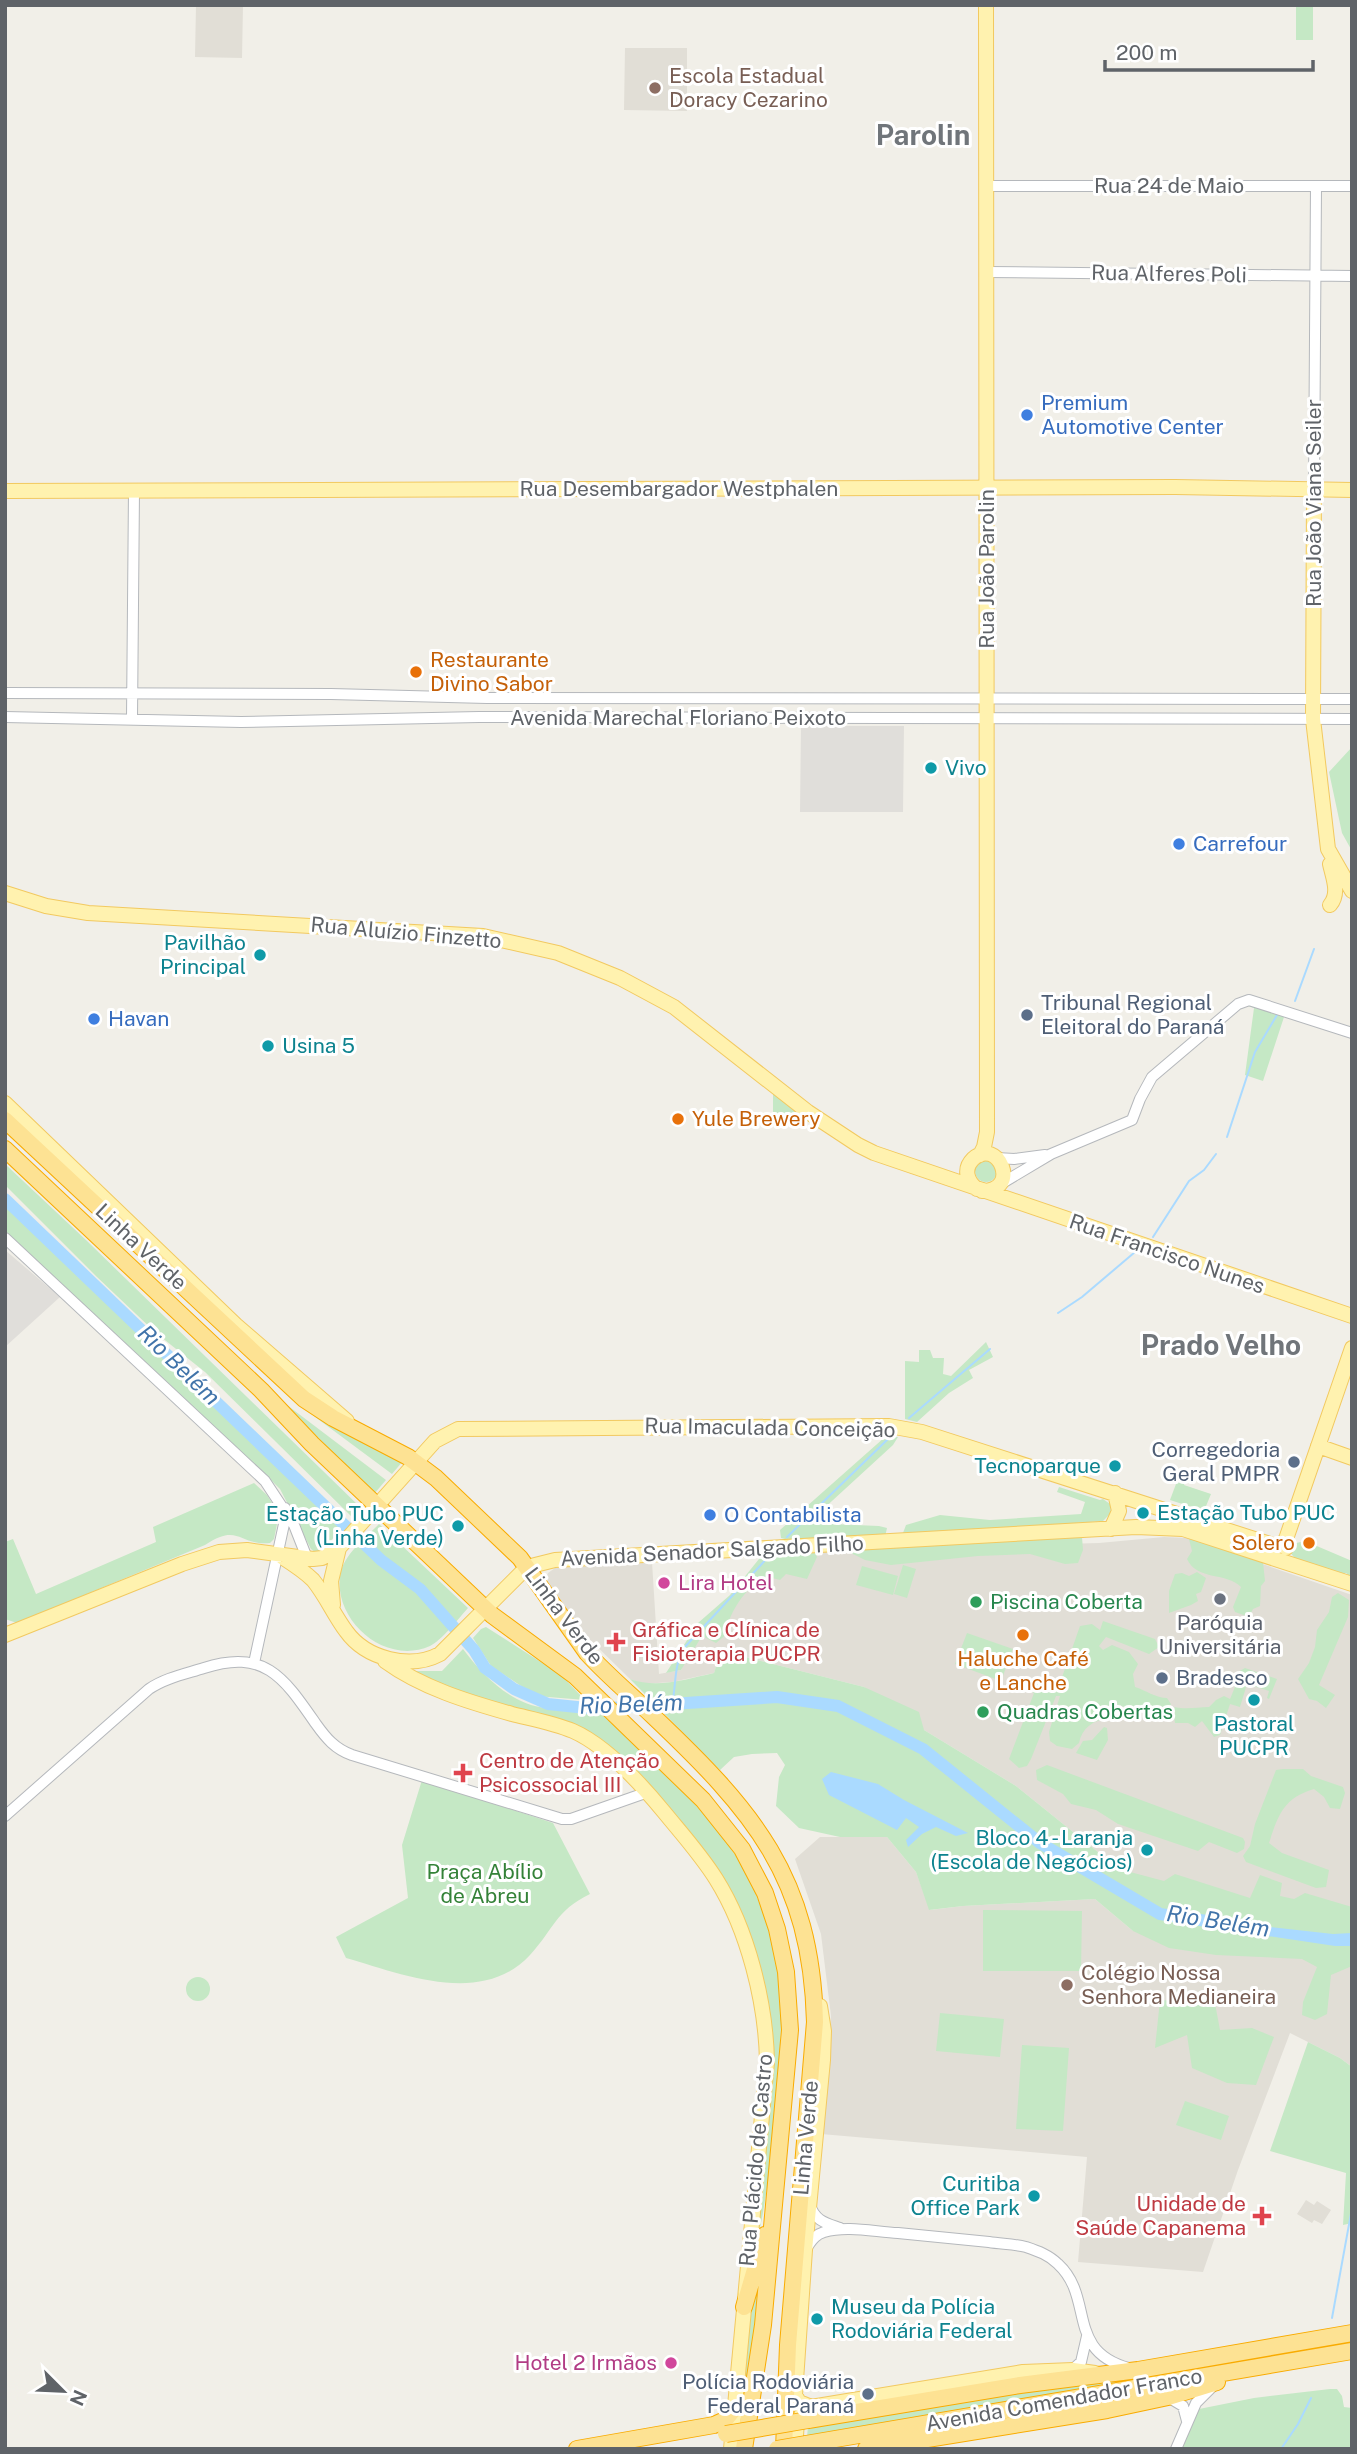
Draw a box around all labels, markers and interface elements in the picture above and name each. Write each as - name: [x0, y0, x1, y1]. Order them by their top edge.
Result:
- scale bar: [1105, 28, 1313, 72]
- text: 200 m: [1116, 40, 1177, 65]
- place label: Escola Estadual Doracy Cezarino: [669, 63, 828, 112]
- marker: Escola Estadual Doracy Cezarino: [647, 80, 663, 96]
- district label: Parolin: [876, 118, 970, 151]
- street label: Rua 24 de Maio: [1094, 173, 1244, 198]
- street label: Rua Alferes Poli: [1091, 260, 1247, 287]
- place label: Premium Automotive Center: [1041, 390, 1224, 439]
- street label: Rua João Viana Seiler: [1301, 399, 1326, 607]
- marker: Premium Automotive Center: [1019, 407, 1035, 423]
- street label: Rua Desembargador Westphalen: [520, 476, 838, 501]
- street label: Rua João Parolin: [974, 489, 999, 649]
- place label: Restaurante Divino Sabor: [430, 647, 553, 696]
- marker: Restaurante Divino Sabor: [408, 664, 424, 680]
- street label: Avenida Marechal Floriano Peixoto: [510, 705, 846, 730]
- place label: Vivo: [945, 755, 987, 780]
- marker: Vivo: [923, 760, 939, 776]
- place label: Carrefour: [1193, 831, 1287, 856]
- marker: Carrefour: [1171, 836, 1187, 852]
- street label: Rua Aluízio Finzetto: [310, 912, 503, 953]
- place label: Pavilhão Principal: [160, 930, 246, 979]
- marker: Pavilhão Principal: [252, 947, 268, 963]
- place label: Tribunal Regional Eleitoral do Paraná: [1041, 990, 1224, 1039]
- place label: Havan: [108, 1006, 169, 1031]
- marker: Tribunal Regional Eleitoral do Paraná: [1019, 1007, 1035, 1023]
- marker: Havan: [86, 1011, 102, 1027]
- place label: Usina 5: [282, 1033, 355, 1058]
- marker: Usina 5: [260, 1038, 276, 1054]
- place label: Yule Brewery: [692, 1106, 820, 1131]
- marker: Yule Brewery: [670, 1111, 686, 1127]
- street label: Linha Verde: [91, 1198, 192, 1295]
- street label: Rua Francisco Nunes: [1066, 1208, 1268, 1299]
- water label: Rio Belém: [133, 1319, 226, 1410]
- district label: Prado Velho: [1141, 1328, 1301, 1361]
- street label: Rua Imaculada Conceição: [644, 1413, 896, 1442]
- place label: Corregedoria Geral PMPR: [1152, 1437, 1280, 1486]
- place label: Tecnoparque: [974, 1453, 1101, 1478]
- marker: Corregedoria Geral PMPR: [1286, 1454, 1302, 1470]
- marker: Tecnoparque: [1107, 1458, 1123, 1474]
- place label: Estação Tubo PUC: [1157, 1500, 1335, 1525]
- place label: Estação Tubo PUC (Linha Verde): [266, 1501, 444, 1550]
- place label: O Contabilista: [724, 1502, 862, 1527]
- marker: Estação Tubo PUC: [1135, 1505, 1151, 1521]
- marker: O Contabilista: [702, 1507, 718, 1523]
- marker: Estação Tubo PUC (Linha Verde): [450, 1518, 466, 1534]
- street label: Avenida Senador Salgado Filho: [560, 1530, 864, 1571]
- place label: Solero: [1231, 1530, 1295, 1555]
- marker: Solero: [1301, 1535, 1317, 1551]
- street label: Linha Verde: [520, 1562, 609, 1669]
- place label: Lira Hotel: [678, 1570, 774, 1595]
- marker: Lira Hotel: [656, 1575, 672, 1591]
- place label: Piscina Coberta: [990, 1589, 1143, 1614]
- marker: Paróquia Universitária: [1212, 1591, 1228, 1607]
- marker: Piscina Coberta: [968, 1594, 984, 1610]
- place label: Paróquia Universitária: [1158, 1610, 1282, 1659]
- place label: Gráfica e Clínica de Fisioterapia PUCPR: [632, 1617, 821, 1666]
- marker: Haluche Café e Lanche: [1015, 1627, 1031, 1643]
- marker: Gráfica e Clínica de Fisioterapia PUCPR: [606, 1632, 626, 1652]
- place label: Haluche Café e Lanche: [957, 1646, 1089, 1695]
- place label: Bradesco: [1176, 1665, 1268, 1690]
- marker: Bradesco: [1154, 1670, 1170, 1686]
- water label: Rio Belém: [579, 1688, 683, 1719]
- marker: Pastoral PUCPR: [1246, 1692, 1262, 1708]
- place label: Quadras Cobertas: [997, 1699, 1173, 1724]
- marker: Quadras Cobertas: [975, 1704, 991, 1720]
- place label: Pastoral PUCPR: [1214, 1711, 1294, 1760]
- place label: Centro de Atenção Psicossocial III: [479, 1748, 660, 1797]
- marker: Centro de Atenção Psicossocial III: [453, 1763, 473, 1783]
- place label: Bloco 4 - Laranja (Escola de Negócios): [931, 1825, 1133, 1874]
- marker: Bloco 4 - Laranja (Escola de Negócios): [1139, 1842, 1155, 1858]
- park label: Praça Abílio de Abreu: [427, 1859, 543, 1908]
- water label: Rio Belém: [1165, 1899, 1271, 1942]
- place label: Colégio Nossa Senhora Medianeira: [1081, 1960, 1276, 2009]
- marker: Colégio Nossa Senhora Medianeira: [1059, 1977, 1075, 1993]
- street label: Rua Plácido de Castro: [734, 2053, 777, 2267]
- street label: Linha Verde: [788, 2079, 823, 2197]
- place label: Curitiba Office Park: [910, 2171, 1020, 2220]
- marker: Curitiba Office Park: [1026, 2188, 1042, 2204]
- place label: Unidade de Saúde Capanema: [1075, 2191, 1246, 2240]
- marker: Unidade de Saúde Capanema: [1252, 2206, 1272, 2226]
- place label: Museu da Polícia Rodoviária Federal: [831, 2294, 1013, 2343]
- marker: Museu da Polícia Rodoviária Federal: [809, 2311, 825, 2327]
- place label: Hotel 2 Irmãos: [514, 2350, 657, 2375]
- marker: Hotel 2 Irmãos: [663, 2355, 679, 2371]
- north arrow: [28, 2356, 98, 2426]
- street label: Avenida Comendador Franco: [924, 2363, 1204, 2436]
- place label: Polícia Rodoviária Federal Paraná: [682, 2369, 854, 2418]
- marker: Polícia Rodoviária Federal Paraná: [860, 2386, 876, 2402]
- text: N: [65, 2387, 92, 2409]

